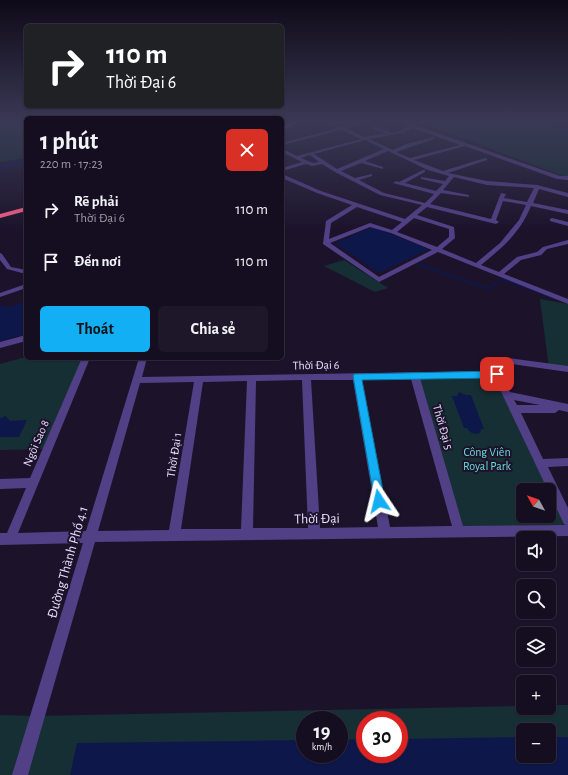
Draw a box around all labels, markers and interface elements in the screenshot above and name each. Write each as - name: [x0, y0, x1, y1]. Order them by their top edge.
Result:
- icon: right: [40, 40, 92, 92]
- text: 110 m: [106, 41, 168, 69]
- text: Thời Đại 6: [106, 74, 176, 92]
- button: close: [226, 129, 268, 171]
- text: 1 phút: [40, 130, 98, 154]
- text: 220 m · 17:23: [40, 158, 103, 171]
- text: Rẽ phải: [74, 194, 119, 209]
- icon: right: [40, 199, 62, 221]
- text: 110 m: [235, 202, 268, 217]
- text: Thời Đại 6: [74, 212, 125, 225]
- icon: arrive: [40, 251, 62, 273]
- text: Đến nơi: [74, 254, 121, 269]
- text: 110 m: [235, 254, 268, 269]
- button: Thoát: [40, 306, 150, 352]
- button: Chia sẻ: [158, 306, 268, 352]
- pin: [480, 357, 514, 391]
- street label: Thời Đại 6: [292, 359, 340, 371]
- icon: arrive: [486, 363, 508, 385]
- street label: Thời Đại 5: [431, 403, 455, 451]
- street label: Ngôi Sao 8: [21, 418, 51, 468]
- street label: Thời Đại 1: [165, 432, 183, 478]
- park label: Công Viên Royal Park: [463, 446, 512, 473]
- position arrow: [358, 480, 400, 522]
- north arrow: [516, 483, 556, 523]
- map controls: [516, 483, 556, 763]
- street label: Đường Thành Phố 4.1: [44, 504, 91, 620]
- street label: Thời Đại: [294, 512, 340, 526]
- button: sound: [516, 531, 556, 571]
- button: search: [516, 579, 556, 619]
- button: layers: [516, 627, 556, 667]
- button: +: [516, 675, 556, 715]
- speed limit sign: 30: [356, 711, 408, 763]
- text: 19: [314, 722, 330, 742]
- button: −: [516, 723, 556, 763]
- text: km/h: [312, 742, 332, 752]

